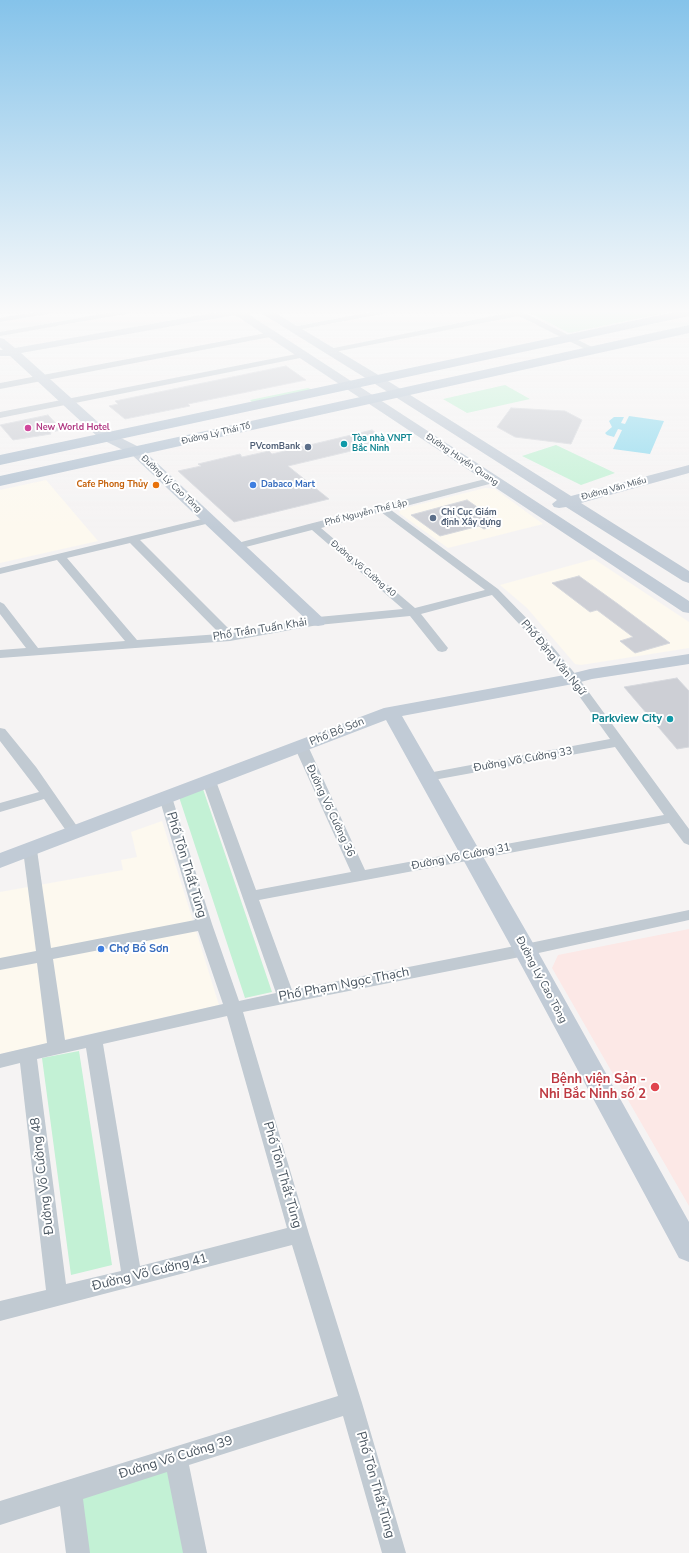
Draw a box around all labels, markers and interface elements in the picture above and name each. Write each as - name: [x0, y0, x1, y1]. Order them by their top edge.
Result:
- street label: Đường Lý Thái Tổ: [181, 421, 251, 447]
- marker: New World Hotel: [23, 423, 33, 433]
- place label: New World Hotel: [36, 423, 110, 433]
- street label: Đường Huyền Quang: [424, 432, 500, 488]
- place label: Tòa nhà VNPT Bắc Ninh: [352, 434, 412, 455]
- marker: Tòa nhà VNPT Bắc Ninh: [339, 439, 349, 449]
- place label: PVcomBank: [250, 442, 300, 452]
- marker: PVcomBank: [303, 442, 313, 452]
- street label: Đường Lý Cao Tông: [138, 453, 204, 515]
- street label: Đường Văn Miếu: [580, 475, 648, 503]
- place label: Cafe Phong Thủy: [76, 480, 148, 490]
- marker: Cafe Phong Thủy: [151, 480, 161, 490]
- marker: Dabaco Mart: [248, 480, 258, 490]
- place label: Dabaco Mart: [261, 480, 315, 490]
- street label: Phố Nguyễn Thế Lập: [324, 498, 408, 528]
- place label: Chi Cục Giám định Xây dựng: [441, 508, 501, 529]
- marker: Chi Cục Giám định Xây dựng: [428, 513, 438, 523]
- street label: Đường Võ Cường 40: [328, 539, 398, 599]
- street label: Phố Trần Tuấn Khải: [212, 616, 308, 644]
- street label: Phố Đặng Văn Ngữ: [518, 618, 588, 698]
- place label: Parkview City: [592, 712, 662, 726]
- marker: Parkview City: [665, 714, 675, 724]
- street label: Phố Bồ Sơn: [308, 715, 366, 749]
- street label: Đường Võ Cường 33: [473, 745, 573, 775]
- street label: Đường Võ Cường 36: [303, 763, 357, 859]
- street label: Phố Tôn Thất Tùng: [162, 810, 210, 920]
- street label: Đường Võ Cường 31: [411, 841, 511, 873]
- street label: Đường Lý Cao Tông: [513, 934, 569, 1026]
- place label: Chợ Bồ Sơn: [109, 942, 169, 956]
- marker: Chợ Bồ Sơn: [96, 944, 106, 954]
- street label: Phố Phạm Ngọc Thạch: [277, 965, 411, 1005]
- place label: Bệnh viện Sản - Nhi Bắc Ninh số 2: [539, 1072, 646, 1103]
- marker: Bệnh viện Sản - Nhi Bắc Ninh số 2: [649, 1081, 661, 1093]
- street label: Đường Võ Cường 48: [28, 1116, 58, 1236]
- street label: Phố Tôn Thất Tùng: [259, 1120, 305, 1230]
- street label: Đường Võ Cường 41: [91, 1251, 209, 1295]
- street label: Phố Tôn Thất Tùng: [352, 1430, 398, 1540]
- street label: Đường Võ Cường 39: [117, 1433, 235, 1483]

